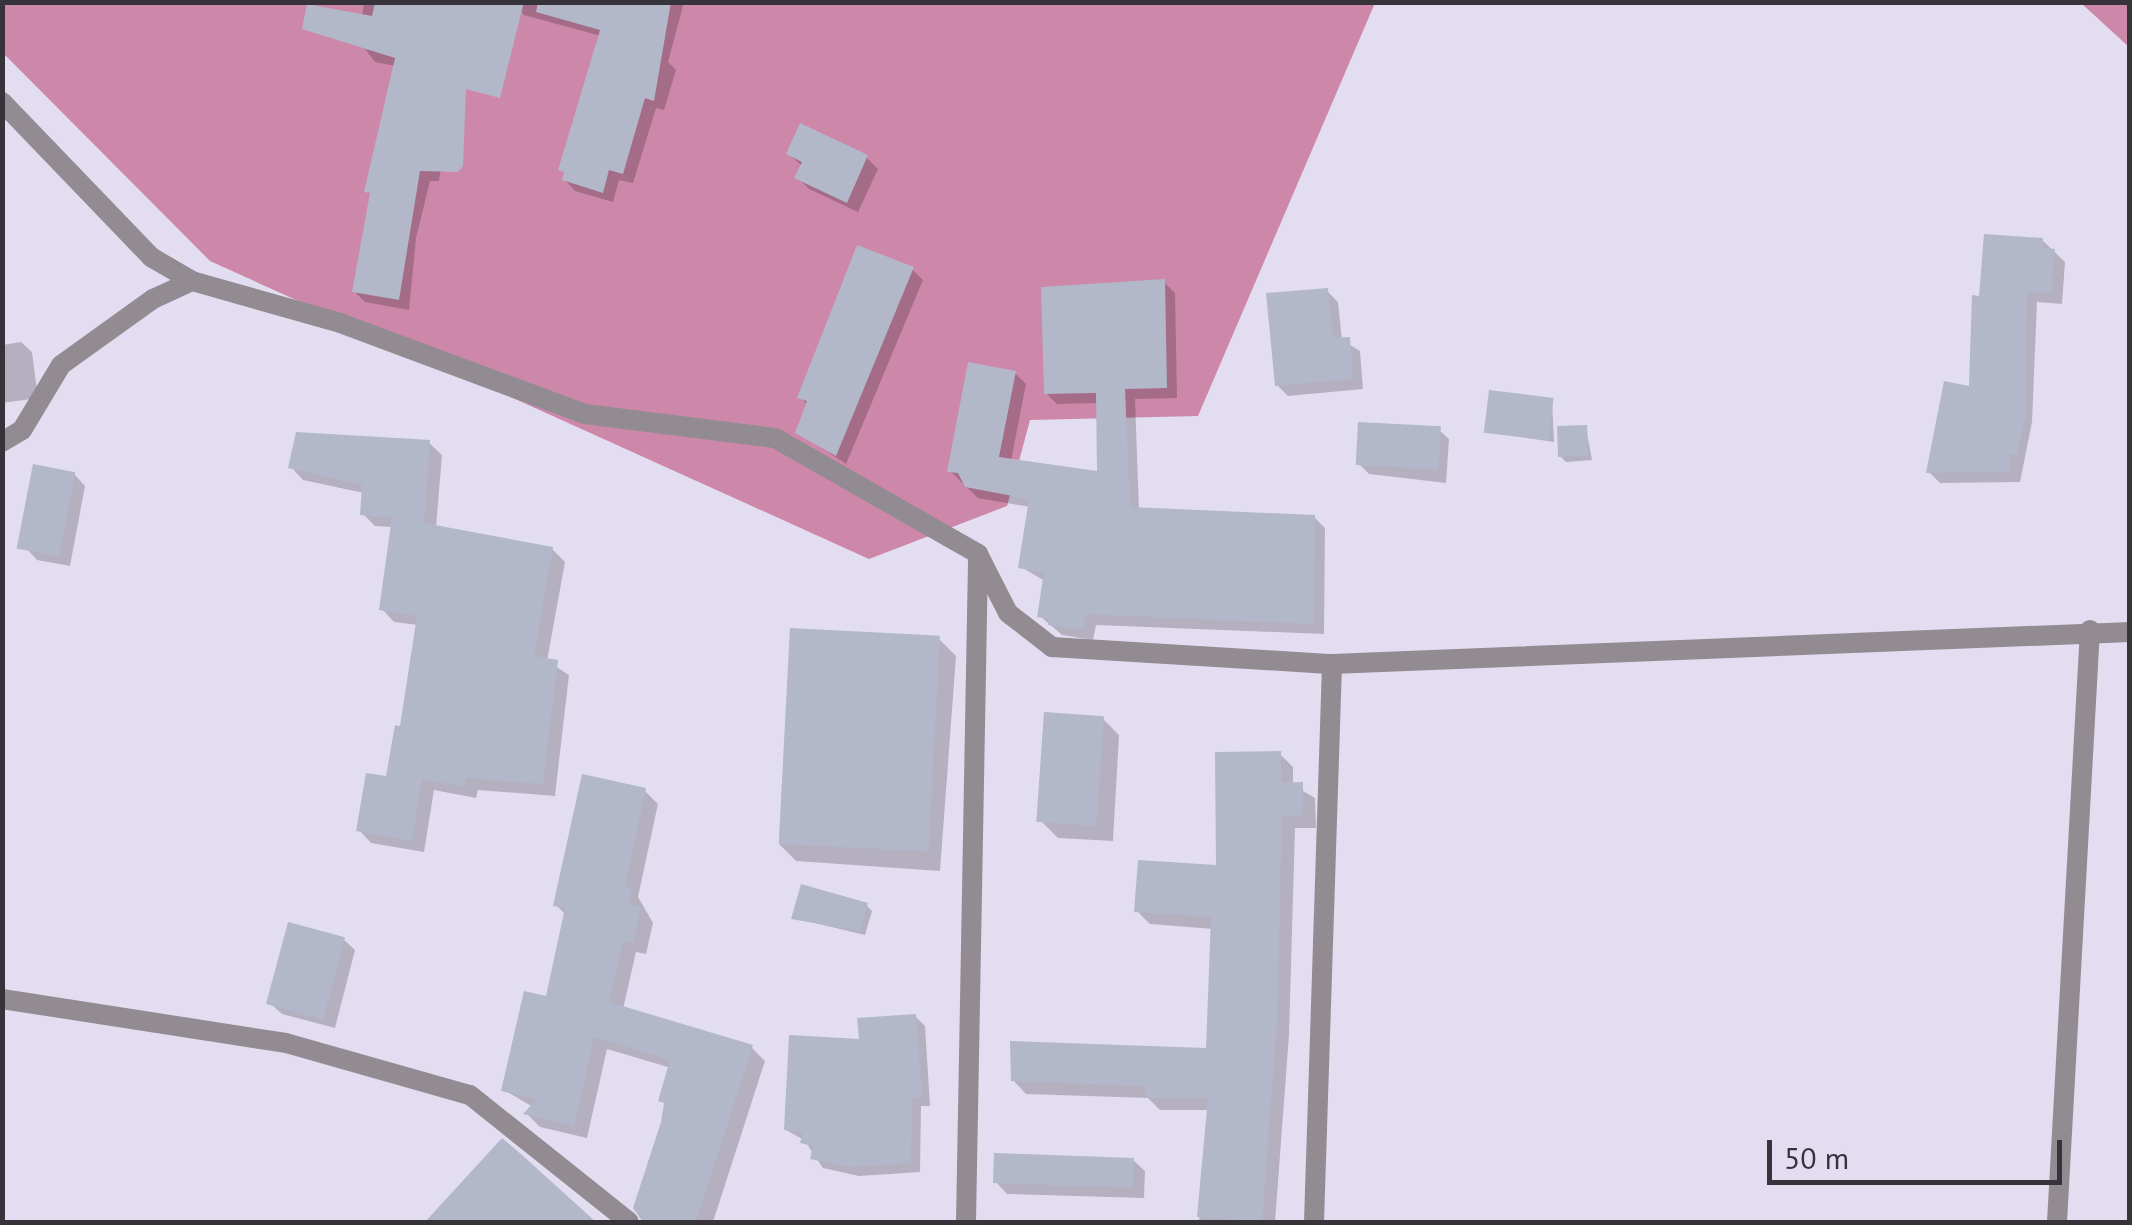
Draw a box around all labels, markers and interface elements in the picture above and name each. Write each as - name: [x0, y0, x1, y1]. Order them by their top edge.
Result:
- scale bar: [1772, 1120, 2067, 1182]
- text: 50 m: [1784, 1138, 1849, 1177]

